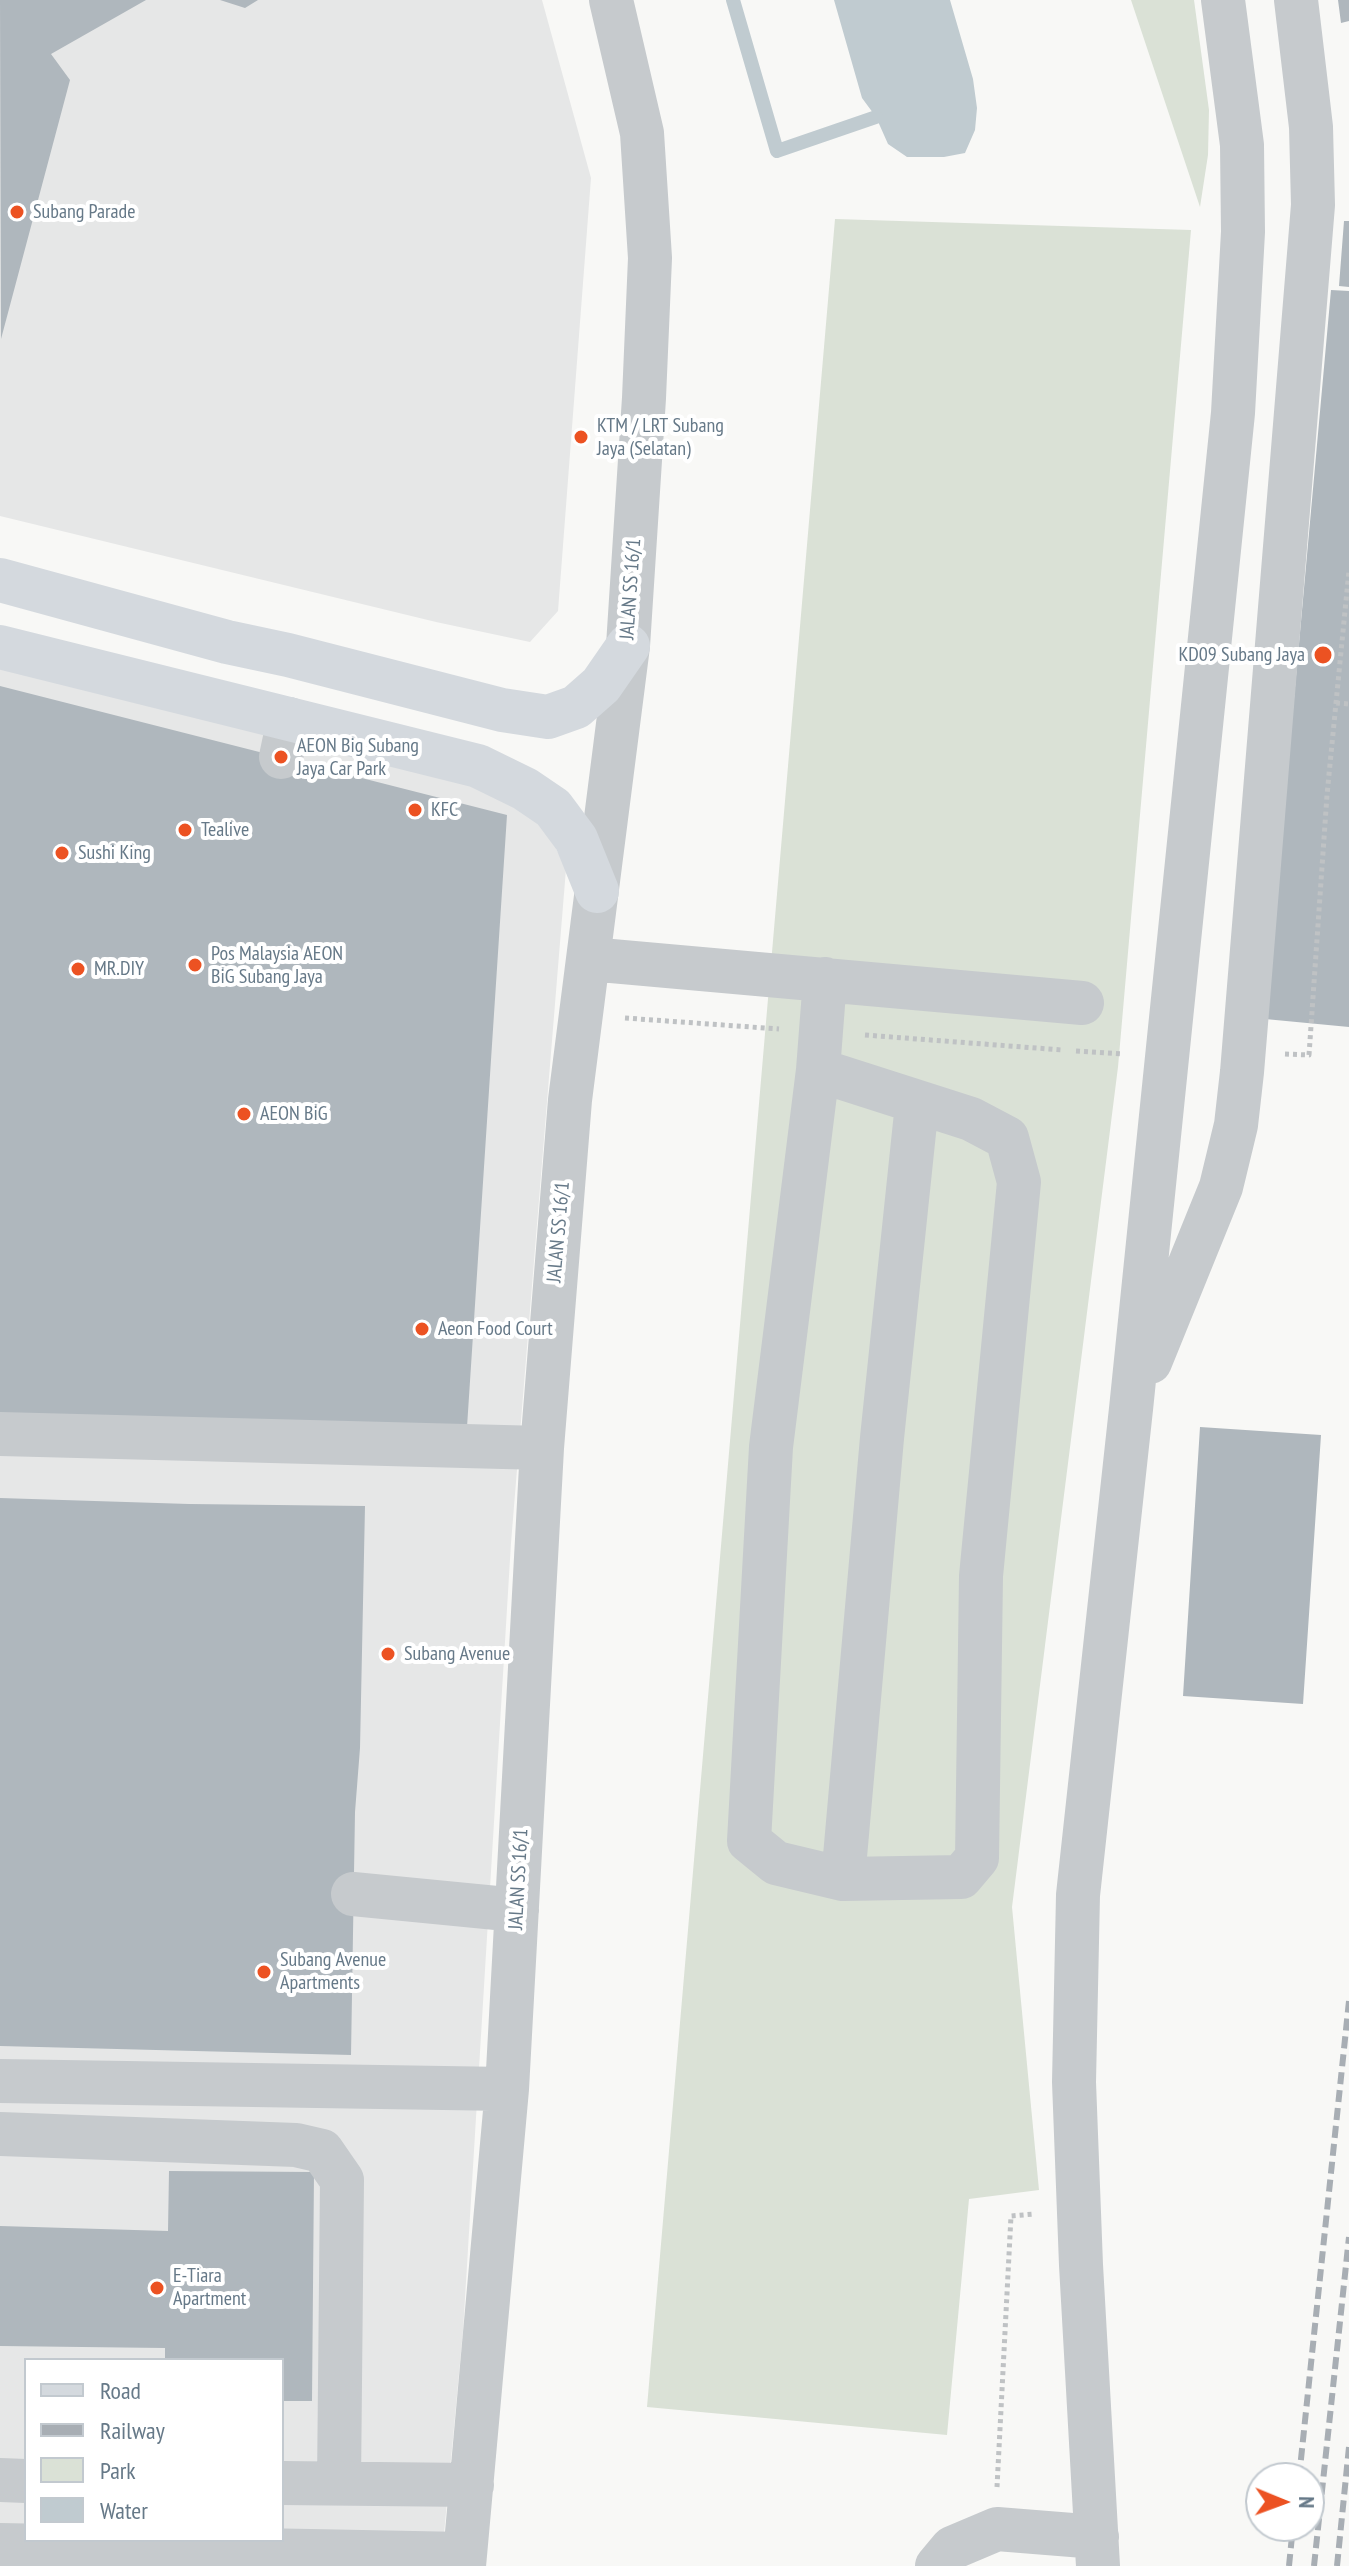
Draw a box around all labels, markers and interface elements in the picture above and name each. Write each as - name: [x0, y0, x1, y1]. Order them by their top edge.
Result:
- place label: Subang Parade: [33, 200, 135, 224]
- marker: Subang Parade: [8, 203, 26, 221]
- place label: KTM / LRT Subang Jaya (Selatan): [597, 414, 724, 461]
- marker: KTM / LRT Subang Jaya (Selatan): [572, 428, 590, 446]
- street label: JALAN SS 16/1: [615, 538, 647, 640]
- place label: KD09 Subang Jaya: [1178, 643, 1305, 667]
- marker: KD09 Subang Jaya: [1312, 644, 1334, 666]
- place label: AEON Big Subang Jaya Car Park: [297, 734, 419, 781]
- marker: AEON Big Subang Jaya Car Park: [272, 748, 290, 766]
- place label: KFC: [431, 798, 458, 822]
- marker: KFC: [406, 801, 424, 819]
- place label: Tealive: [201, 818, 249, 842]
- marker: Tealive: [176, 821, 194, 839]
- place label: Sushi King: [78, 841, 151, 865]
- marker: Sushi King: [53, 844, 71, 862]
- place label: Pos Malaysia AEON BiG Subang Jaya: [211, 942, 343, 989]
- marker: Pos Malaysia AEON BiG Subang Jaya: [186, 956, 204, 974]
- place label: MR.DIY: [94, 957, 144, 981]
- marker: MR.DIY: [69, 960, 87, 978]
- place label: AEON BiG: [260, 1102, 328, 1126]
- marker: AEON BiG: [235, 1105, 253, 1123]
- street label: JALAN SS 16/1: [543, 1180, 575, 1284]
- place label: Aeon Food Court: [438, 1317, 553, 1341]
- marker: Aeon Food Court: [413, 1320, 431, 1338]
- place label: Subang Avenue: [404, 1642, 510, 1666]
- marker: Subang Avenue: [379, 1645, 397, 1663]
- street label: JALAN SS 16/1: [504, 1828, 534, 1930]
- place label: Subang Avenue Apartments: [280, 1948, 386, 1995]
- marker: Subang Avenue Apartments: [255, 1963, 273, 1981]
- place label: E-Tiara Apartment: [173, 2264, 246, 2311]
- marker: E-Tiara Apartment: [148, 2279, 166, 2297]
- legend: [24, 2358, 284, 2542]
- text: Road: [100, 2375, 141, 2406]
- text: Railway: [100, 2415, 165, 2446]
- text: Park: [100, 2455, 136, 2486]
- north arrow: [1245, 2462, 1325, 2542]
- text: Water: [100, 2495, 148, 2526]
- text: N: [1293, 2496, 1321, 2509]

